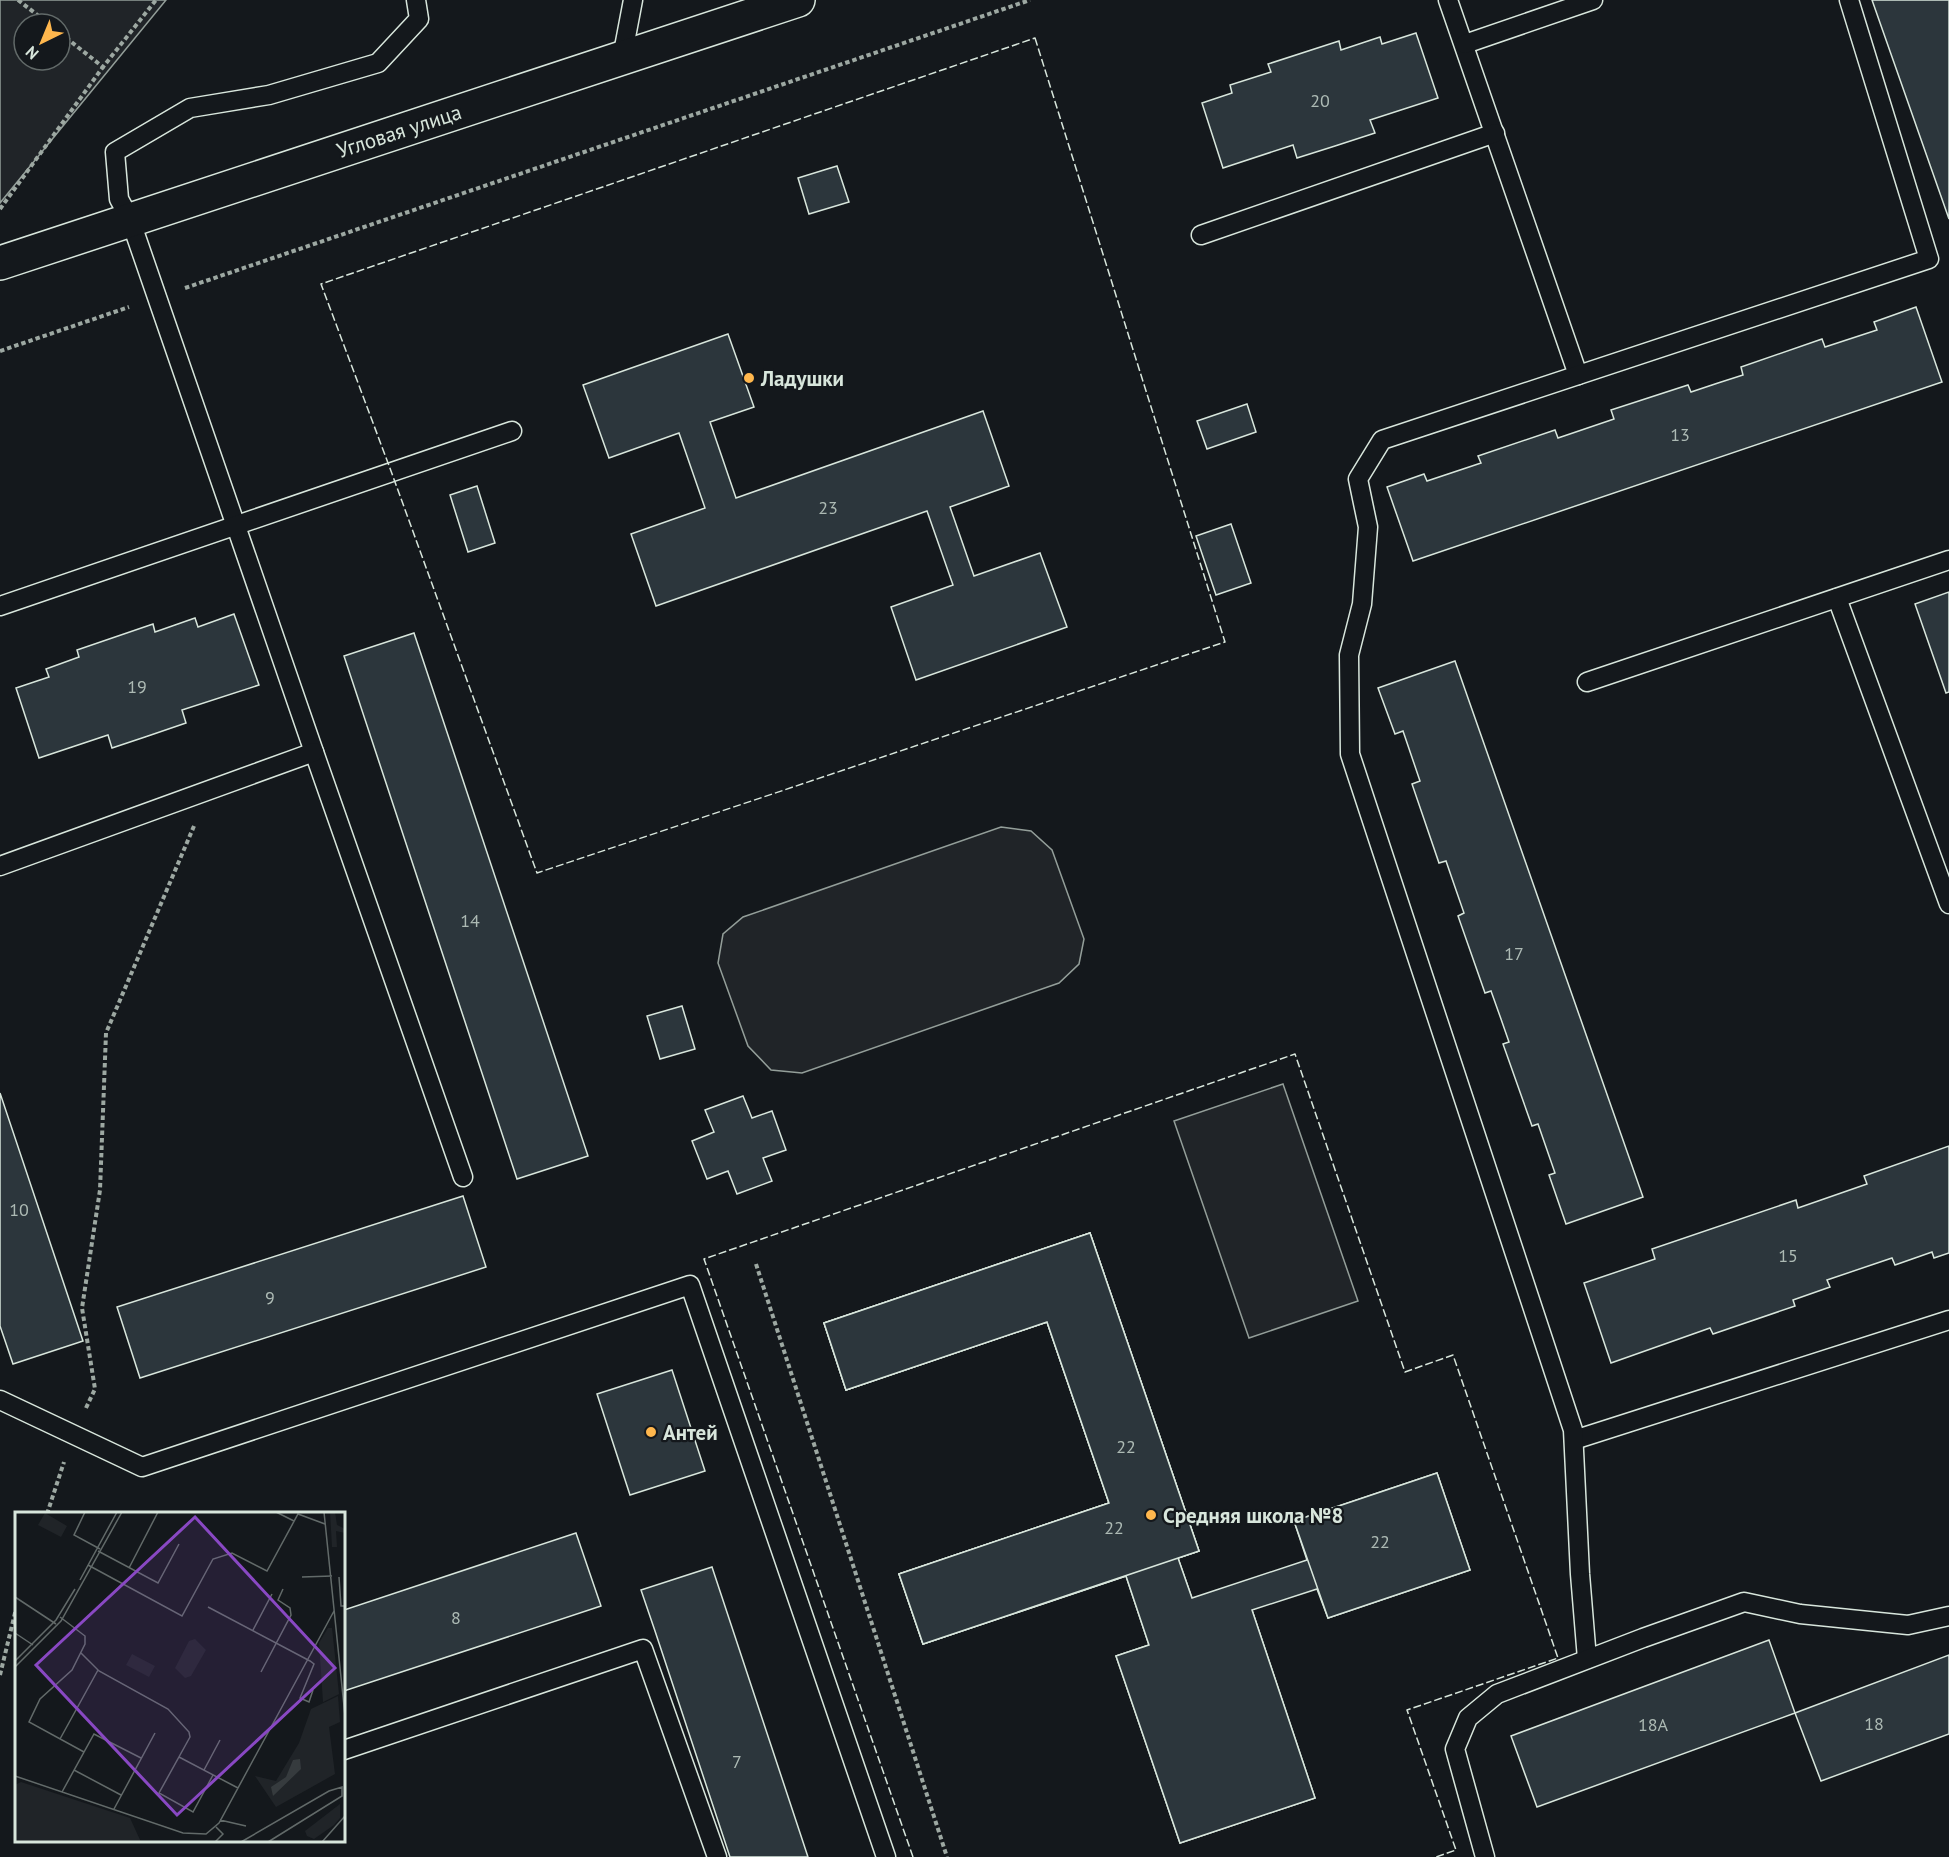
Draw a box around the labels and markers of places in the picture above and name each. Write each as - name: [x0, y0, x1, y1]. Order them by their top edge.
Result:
- place label: Ладушки: [760, 365, 844, 392]
- marker: Ладушки: [742, 371, 756, 385]
- place label: Антей: [663, 1419, 718, 1446]
- marker: Антей: [644, 1425, 658, 1439]
- place label: Средняя школа №8: [1163, 1502, 1343, 1529]
- marker: Средняя школа №8: [1144, 1508, 1158, 1522]

